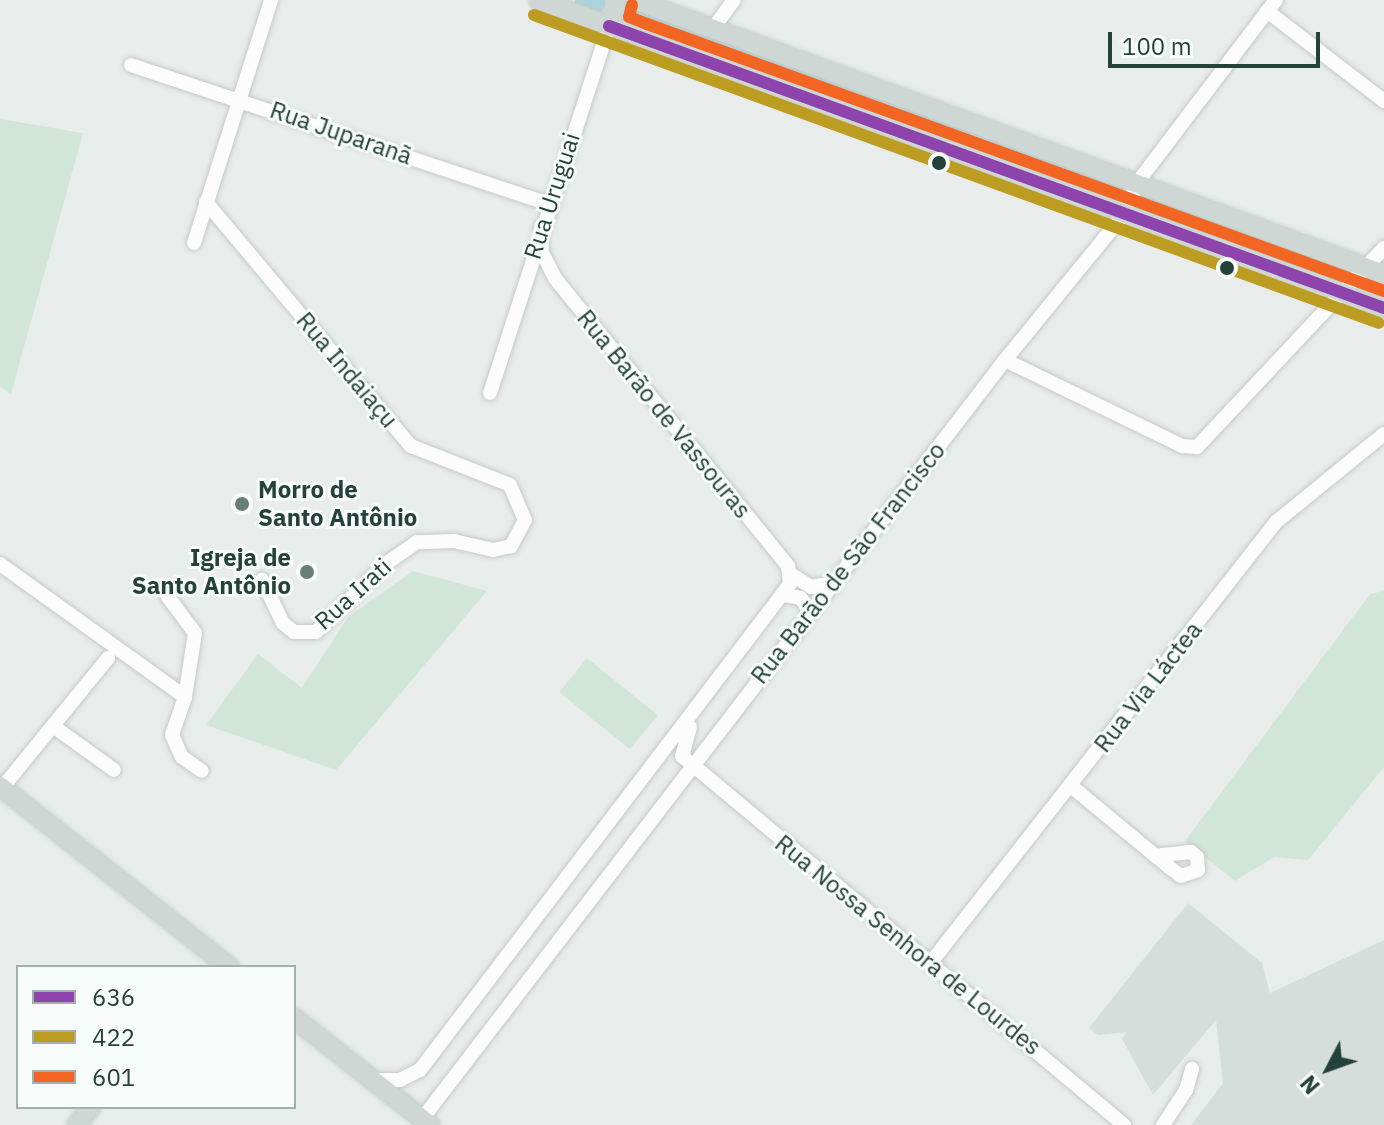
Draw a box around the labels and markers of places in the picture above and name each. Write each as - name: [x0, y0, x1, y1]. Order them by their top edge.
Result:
- unlabelled marker: [931, 155, 947, 171]
- unlabelled marker: [1219, 260, 1235, 276]
- place label: Morro de Santo Antônio: [258, 476, 417, 532]
- marker: Morro de Santo Antônio: [233, 495, 251, 513]
- place label: Igreja de Santo Antônio: [132, 544, 291, 600]
- marker: Igreja de Santo Antônio: [298, 563, 316, 581]

